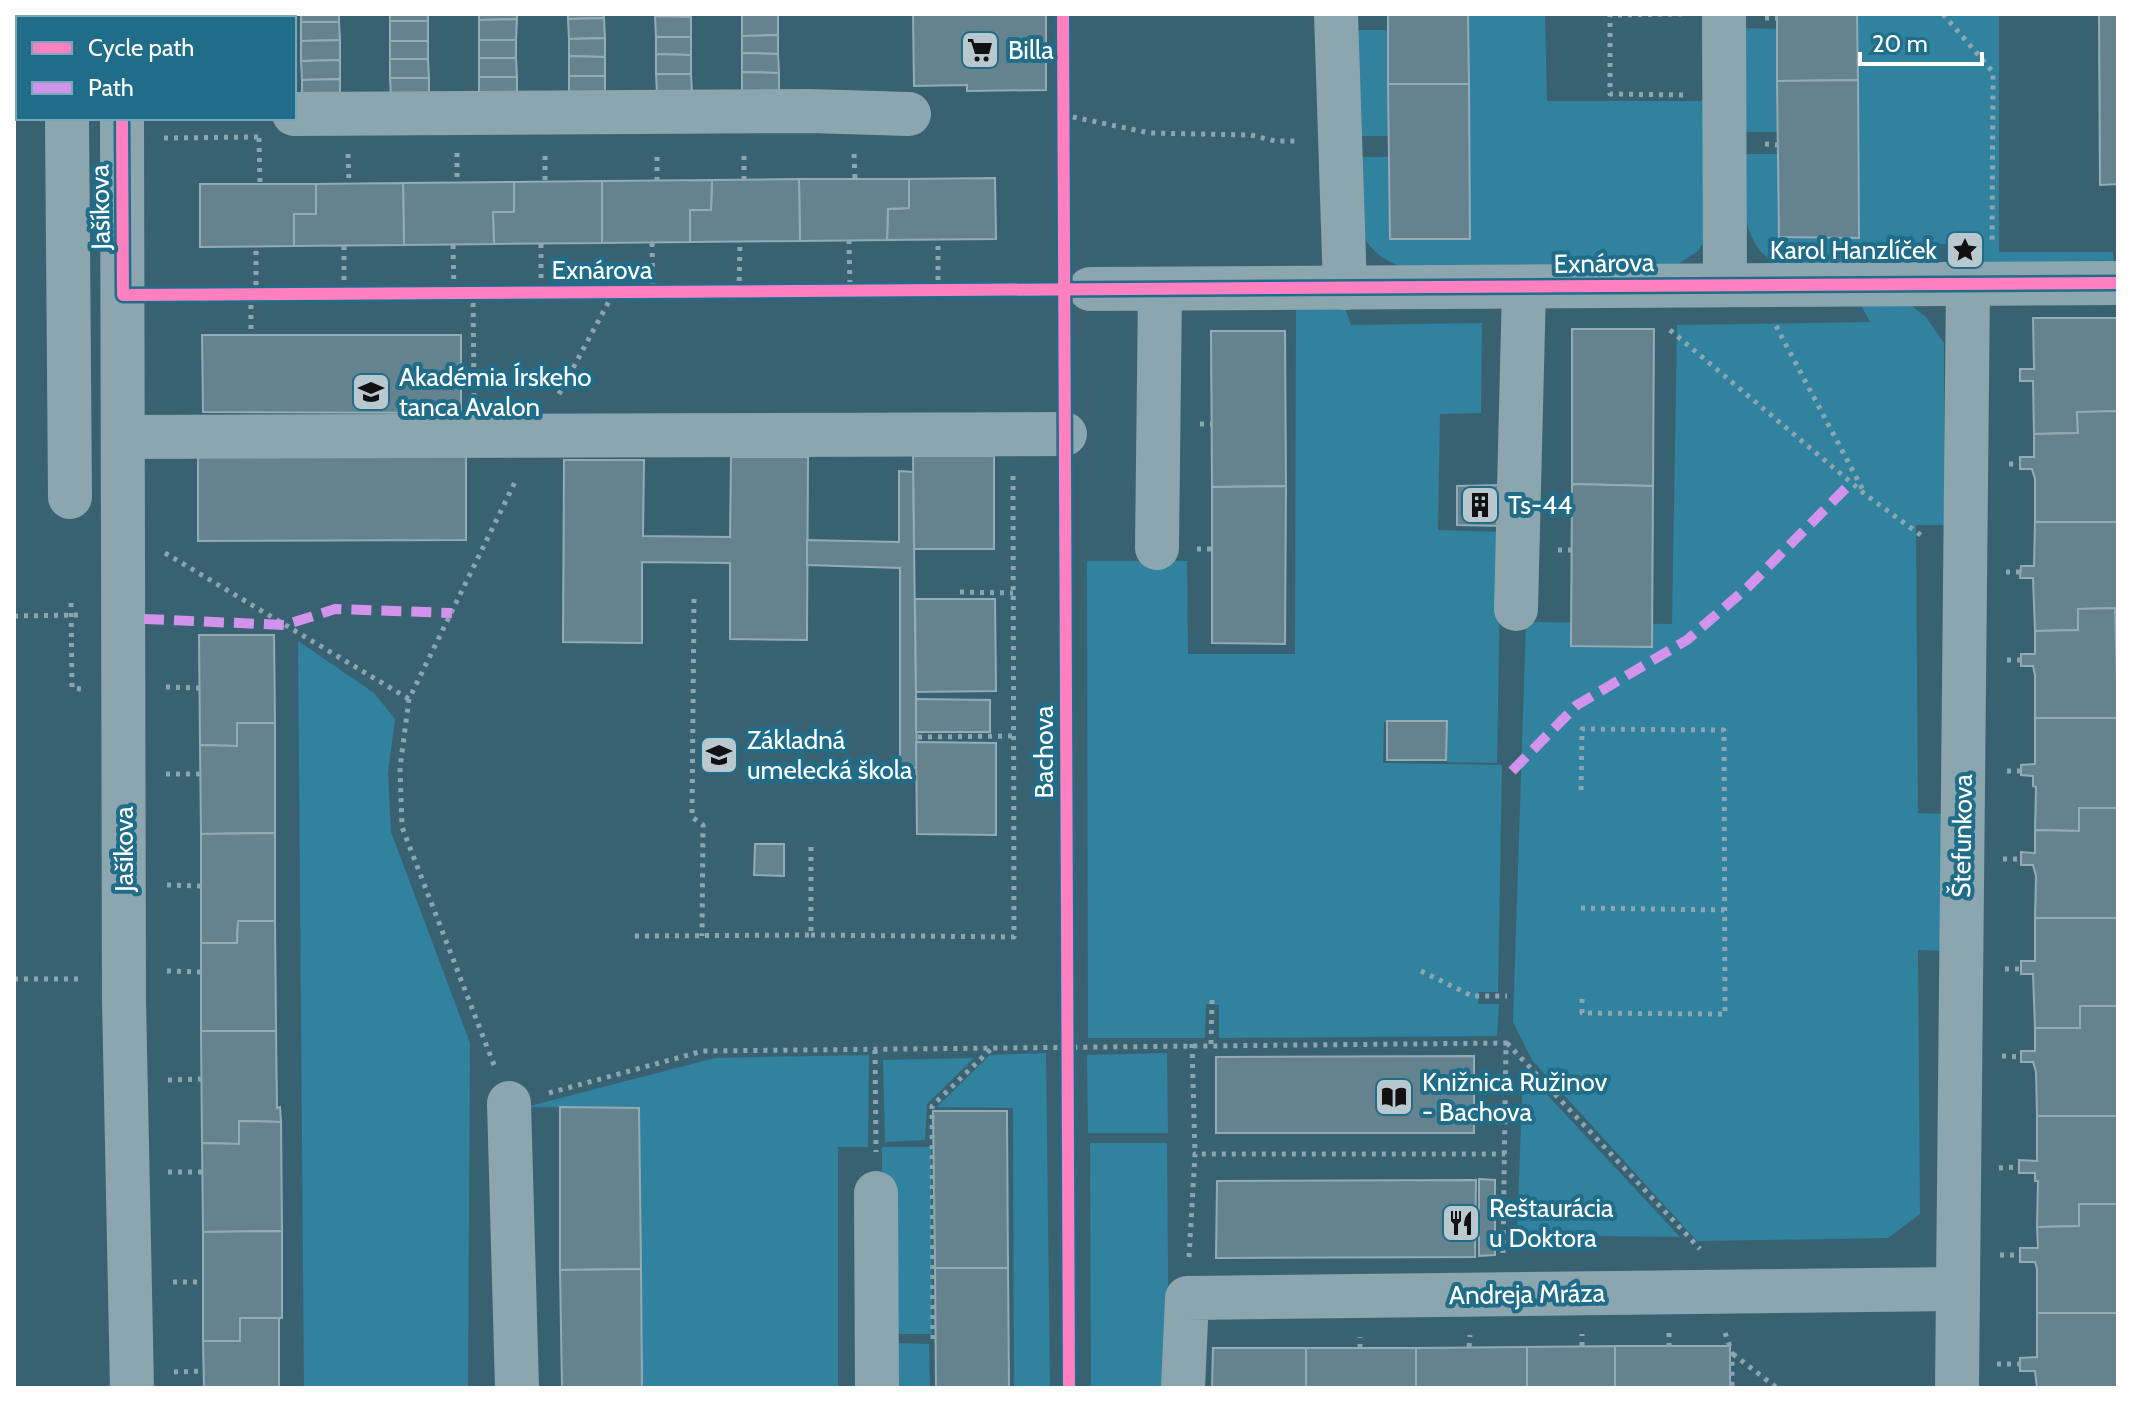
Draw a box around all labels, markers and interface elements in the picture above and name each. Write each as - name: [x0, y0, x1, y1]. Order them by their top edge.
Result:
- legend: [16, 16, 296, 120]
- scale bar: [1860, 16, 1982, 66]
- supermarket icon: Billa: [959, 29, 1001, 71]
- text: 20 m: [1872, 29, 1928, 58]
- text: Cycle path: [88, 33, 194, 62]
- place label: Billa: [1008, 34, 1054, 66]
- text: Path: [88, 73, 134, 102]
- street label: Jašíkova: [83, 164, 117, 251]
- place icon: Karol Hanzlíček: [1944, 229, 1986, 271]
- place label: Karol Hanzlíček: [1770, 234, 1937, 266]
- street label: Exnárova: [1553, 246, 1655, 280]
- street label: Exnárova: [552, 254, 653, 286]
- place label: Akadémia Írskeho tanca Avalon: [399, 361, 592, 423]
- school or university icon: Akadémia Írskeho tanca Avalon: [350, 371, 392, 413]
- building icon: Ts-44: [1459, 484, 1501, 526]
- place label: Ts-44: [1508, 489, 1572, 521]
- street label: Bachova: [1028, 705, 1060, 799]
- place label: Základná umelecká škola: [747, 724, 913, 786]
- school or university icon: Základná umelecká škola: [698, 734, 740, 776]
- street label: Štefunkova: [1945, 773, 1979, 898]
- street label: Jašíkova: [108, 806, 140, 893]
- place label: Knižnica Ružinov - Bachova: [1422, 1066, 1608, 1128]
- library icon: Knižnica Ružinov - Bachova: [1373, 1076, 1415, 1118]
- place label: Reštaurácia u Doktora: [1489, 1192, 1614, 1254]
- restaurant icon: Reštaurácia u Doktora: [1440, 1202, 1482, 1244]
- street label: Andreja Mráza: [1449, 1277, 1606, 1311]

